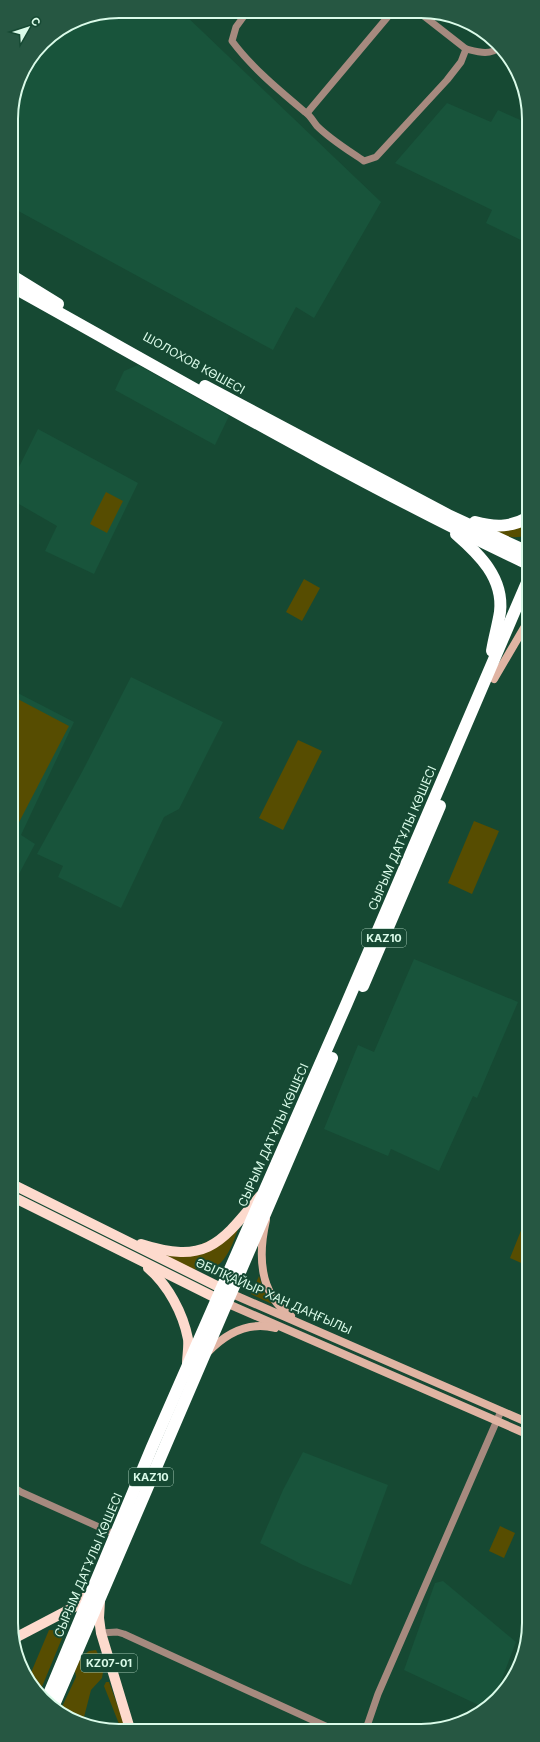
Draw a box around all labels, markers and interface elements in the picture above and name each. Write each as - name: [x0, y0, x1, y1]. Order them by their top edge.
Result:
- north arrow: [8, 8, 48, 48]
- text: С: [28, 14, 44, 29]
- street label: ШОЛОХОВ КӨШЕСІ: [140, 329, 248, 397]
- street label: СЫРЫМ ДАТҰЛЫ КӨШЕСІ: [365, 763, 439, 913]
- road number: KAZ10: [362, 929, 406, 947]
- street label: СЫРЫМ ДАТҰЛЫ КӨШЕСІ: [235, 1061, 311, 1209]
- street label: ӘБІЛҚАЙЫР ХАН ДАҢҒЫЛЫ: [194, 1255, 354, 1337]
- road number: KAZ10: [129, 1468, 173, 1486]
- street label: СЫРЫМ ДАТҰЛЫ КӨШЕСІ: [51, 1490, 125, 1640]
- road number: KZ07-01: [81, 1654, 137, 1672]

